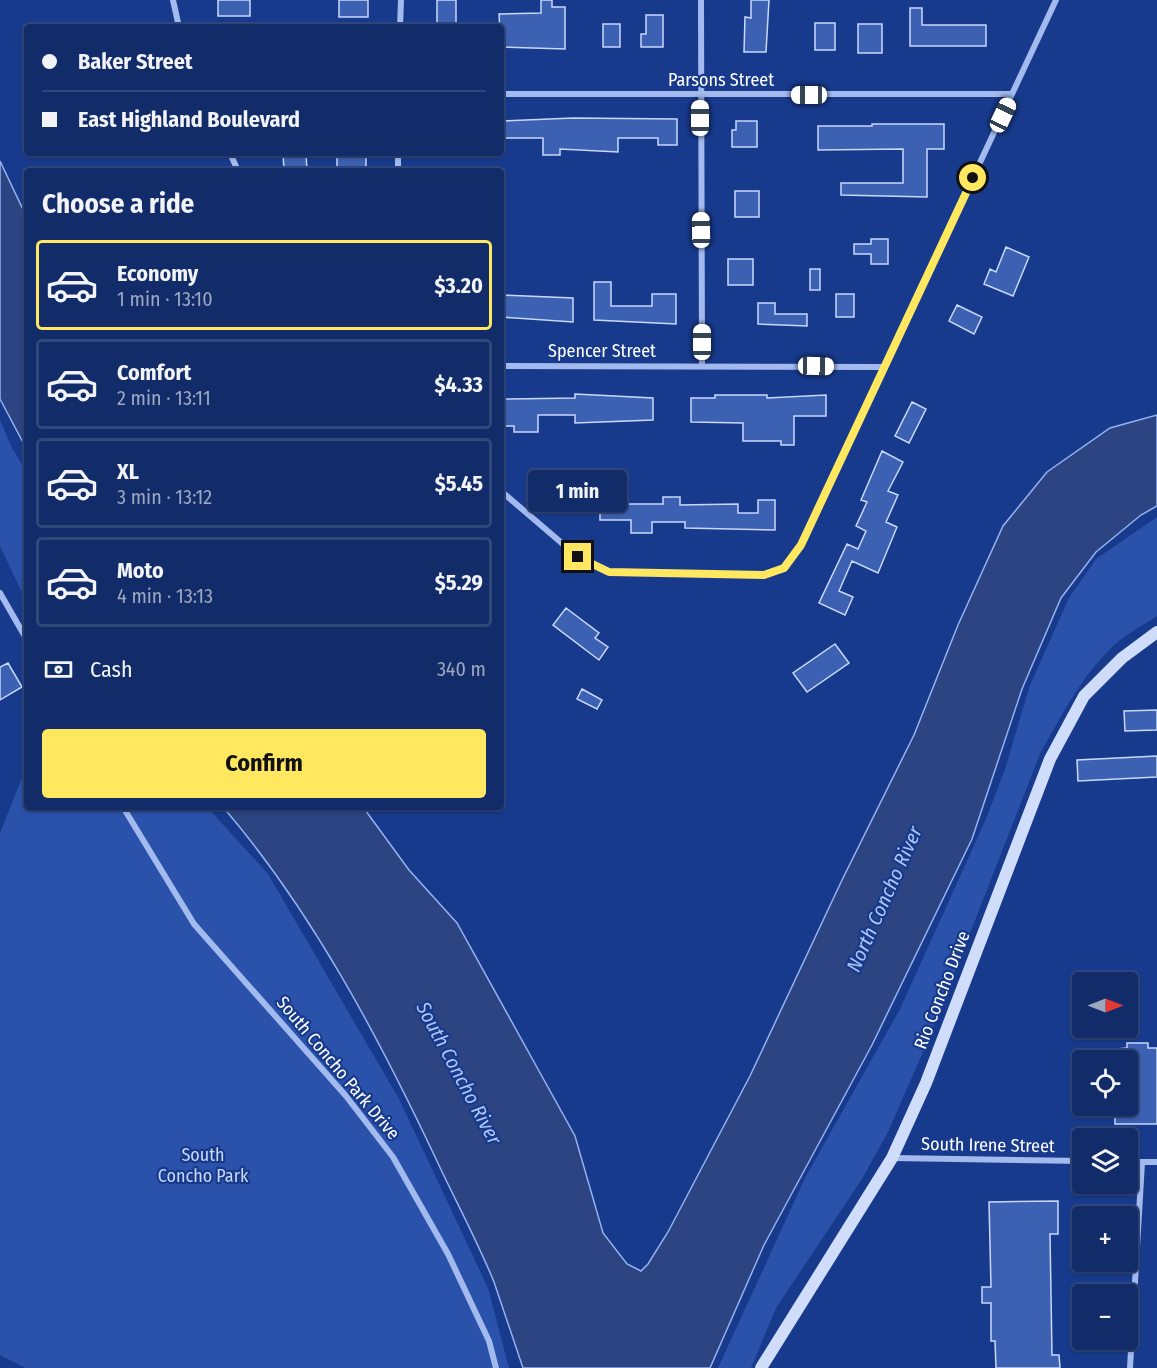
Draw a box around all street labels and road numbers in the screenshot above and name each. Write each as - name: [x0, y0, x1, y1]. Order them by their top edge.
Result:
- street label: Parsons Street: [668, 69, 774, 91]
- street label: Spencer Street: [548, 340, 656, 362]
- street label: Rio Concho Drive: [909, 928, 975, 1052]
- street label: South Concho Park Drive: [272, 992, 404, 1144]
- street label: South Irene Street: [921, 1133, 1055, 1157]

